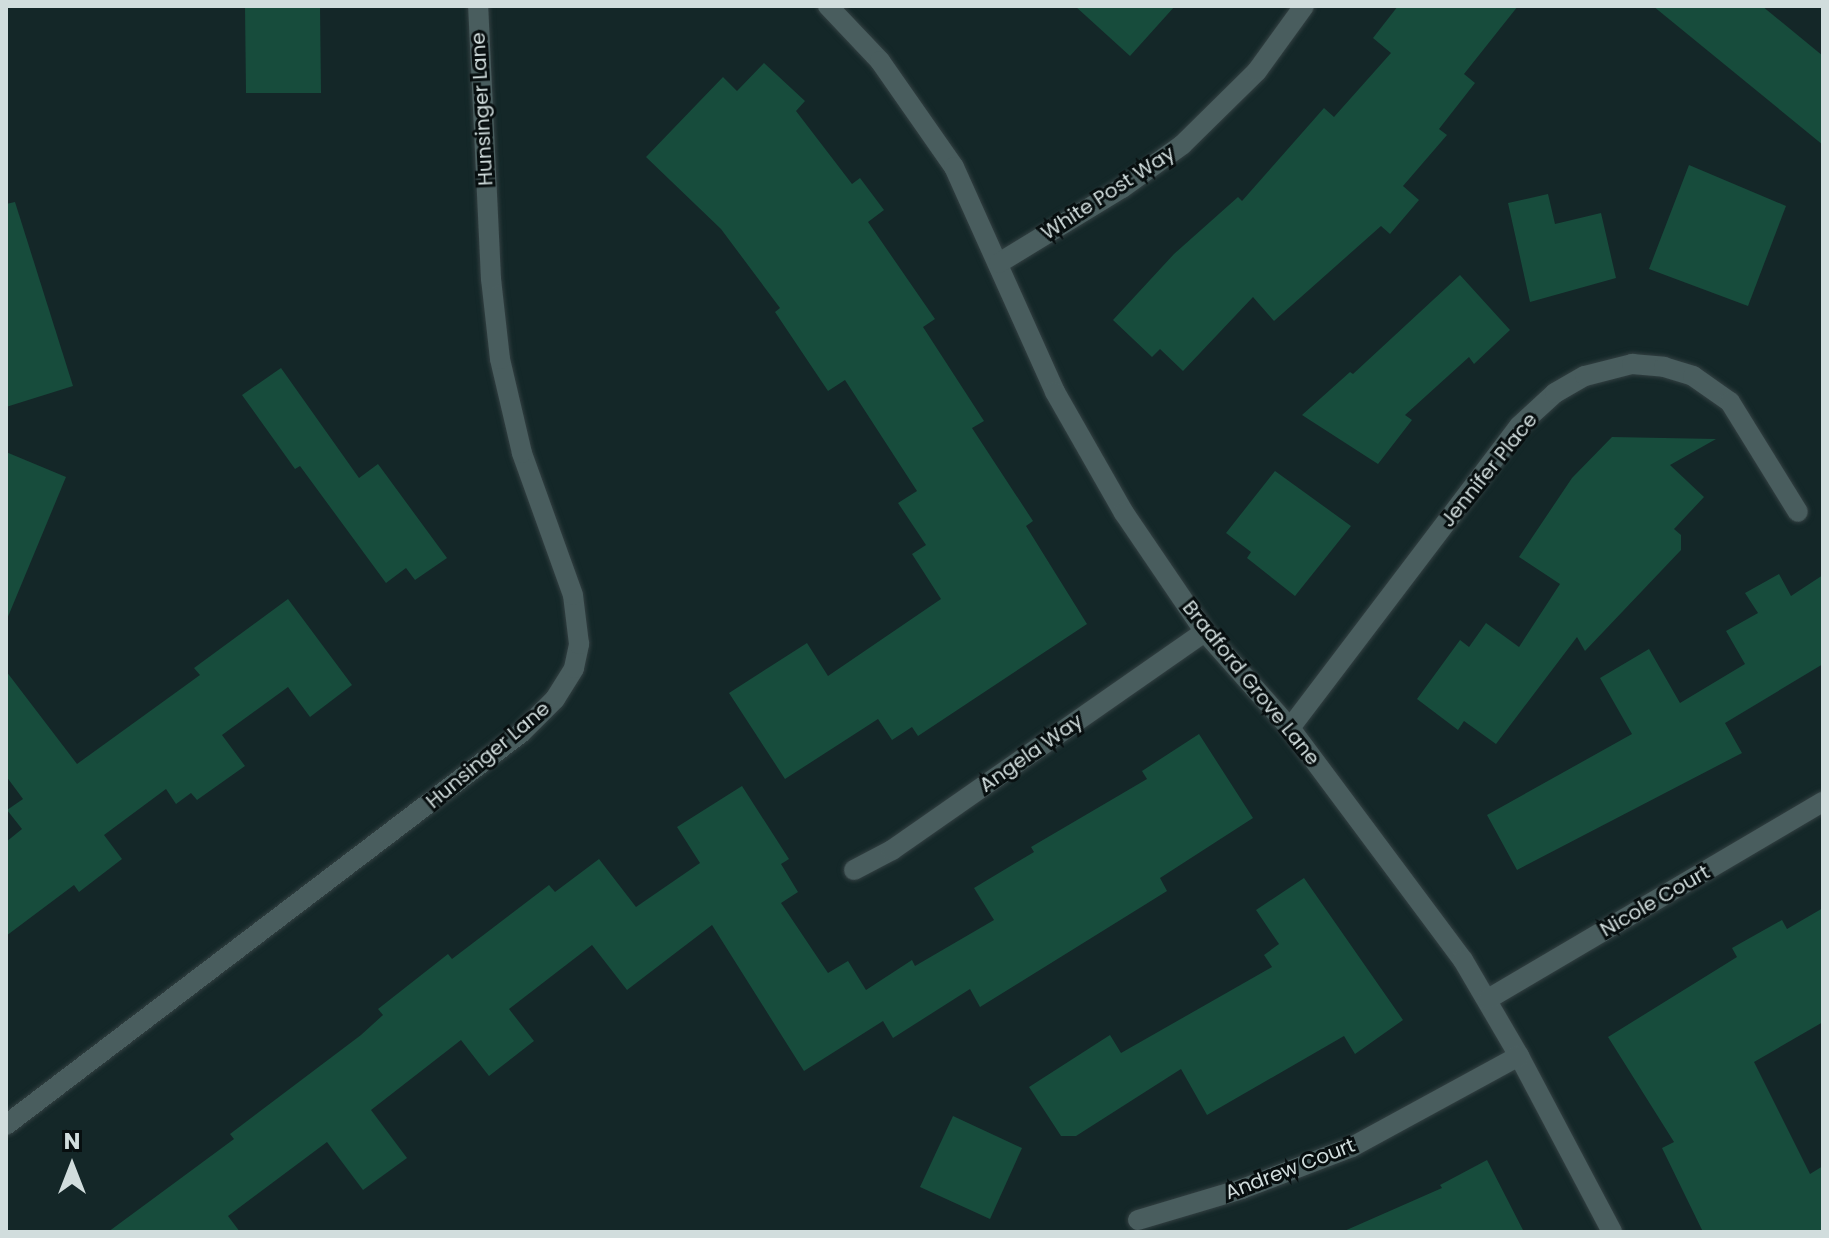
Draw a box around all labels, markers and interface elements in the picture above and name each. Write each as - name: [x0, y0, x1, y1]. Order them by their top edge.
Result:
- street label: Hunsinger Lane: [466, 32, 498, 186]
- street label: White Post Way: [1037, 141, 1179, 245]
- street label: Jennifer Place: [1436, 408, 1542, 532]
- street label: Bradford Grove Lane: [1177, 596, 1325, 770]
- street label: Hunsinger Lane: [421, 696, 555, 814]
- street label: Angela Way: [975, 709, 1087, 797]
- street label: Nicole Court: [1596, 860, 1714, 942]
- north arrow: [32, 1126, 112, 1206]
- text: N: [64, 1126, 80, 1157]
- street label: Andrew Court: [1222, 1133, 1358, 1205]

